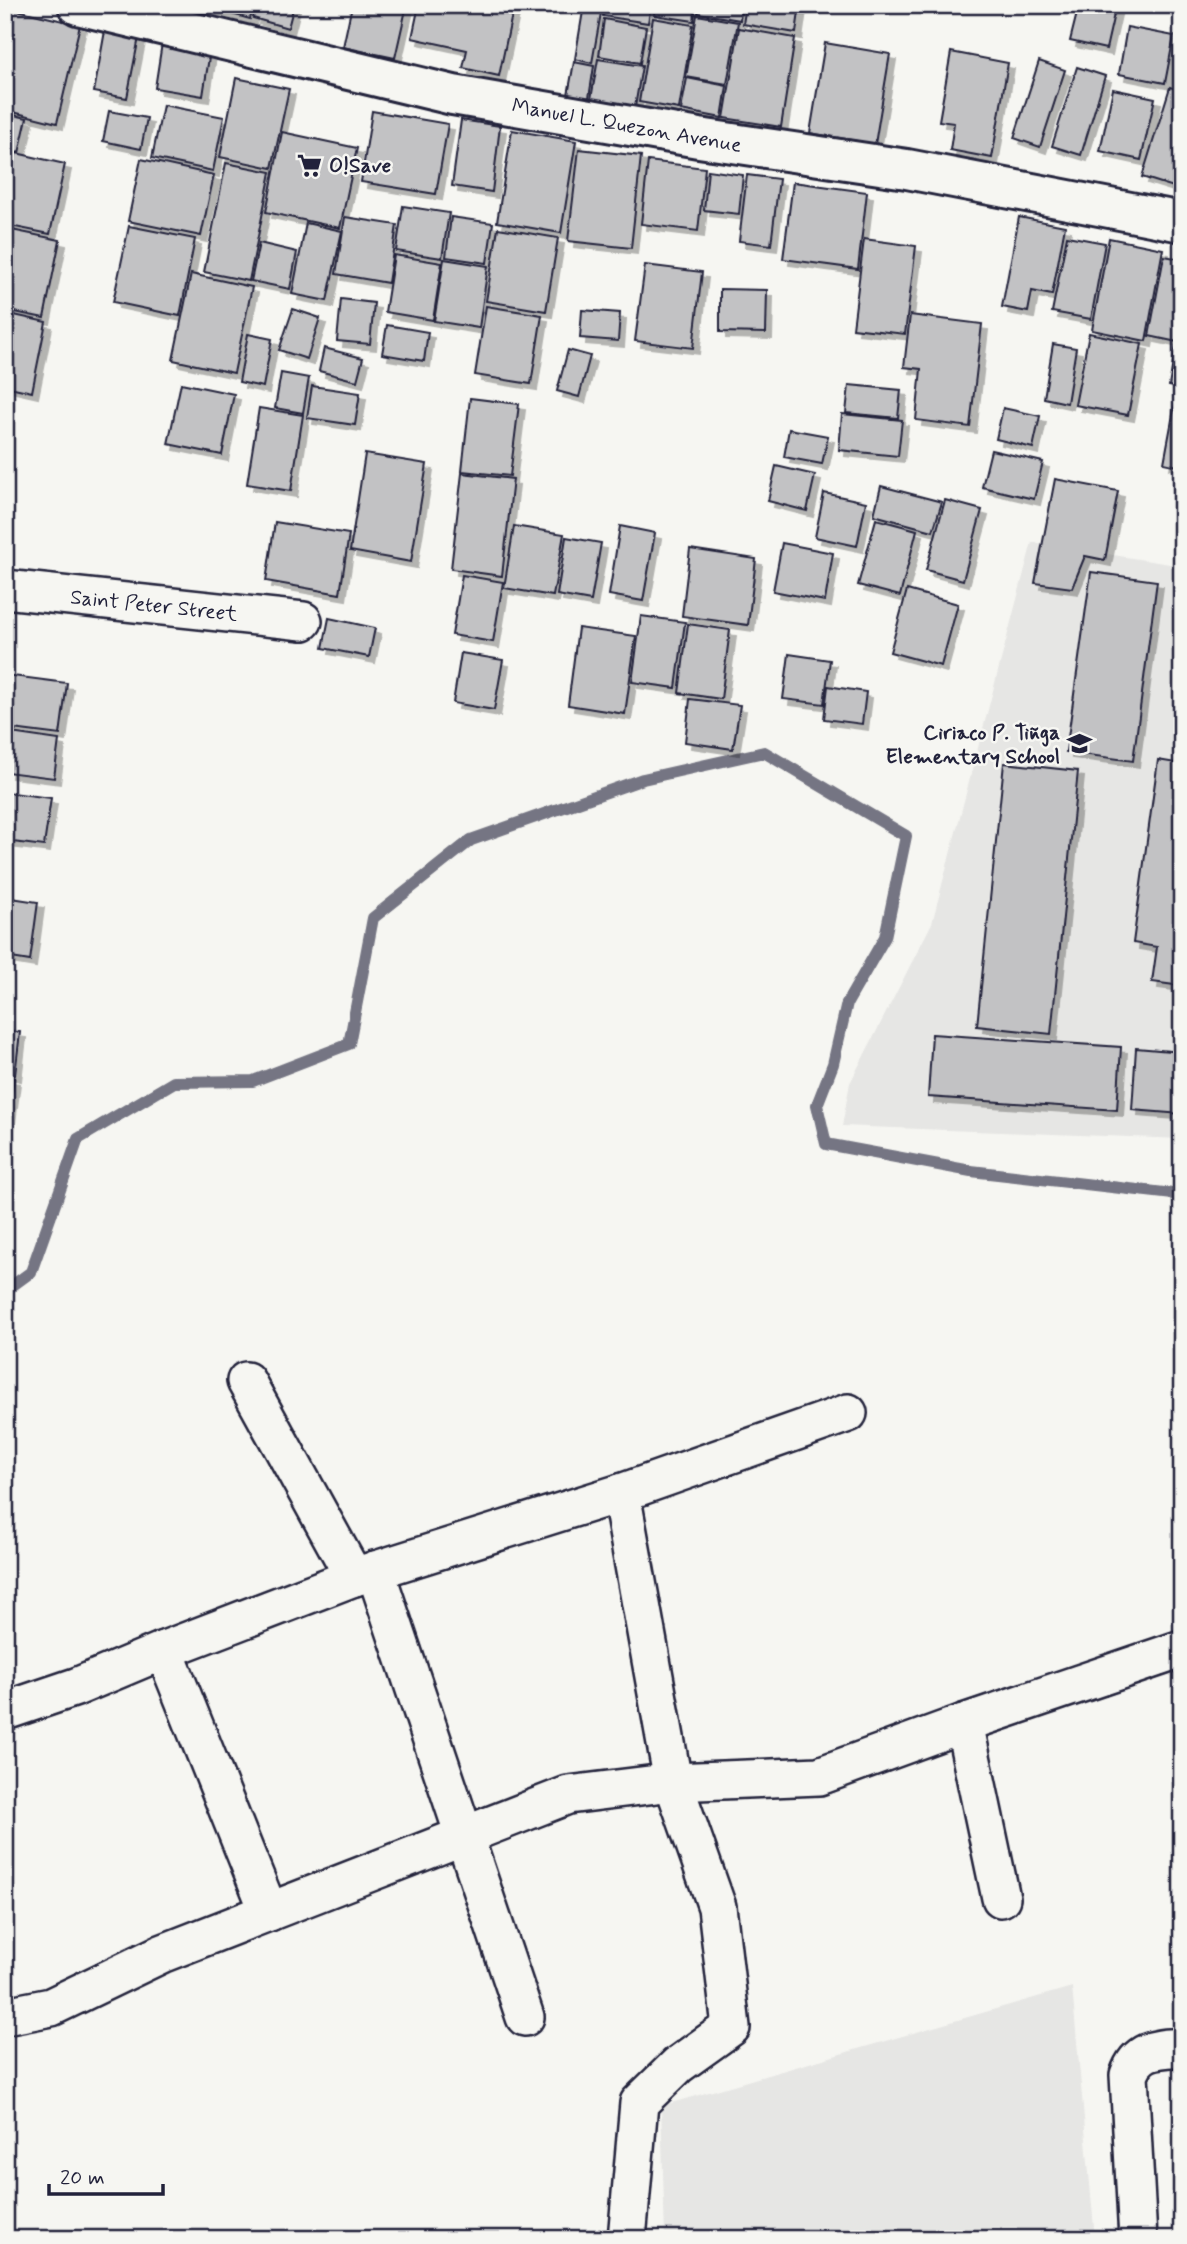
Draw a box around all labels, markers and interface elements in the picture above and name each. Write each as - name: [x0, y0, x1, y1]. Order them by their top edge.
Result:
- street label: Manuel L. Quezon Avenue: [510, 92, 744, 160]
- supermarket icon: O!Save: [295, 151, 323, 179]
- place label: O!Save: [329, 152, 391, 180]
- street label: Saint Peter Street: [69, 583, 240, 629]
- place label: Ciriaco P. Tiñga Elementary School: [885, 719, 1060, 771]
- school or university icon: Ciriaco P. Tiñga Elementary School: [1066, 730, 1094, 758]
- scale bar: [49, 2153, 163, 2197]
- text: 20 m: [60, 2164, 105, 2192]

